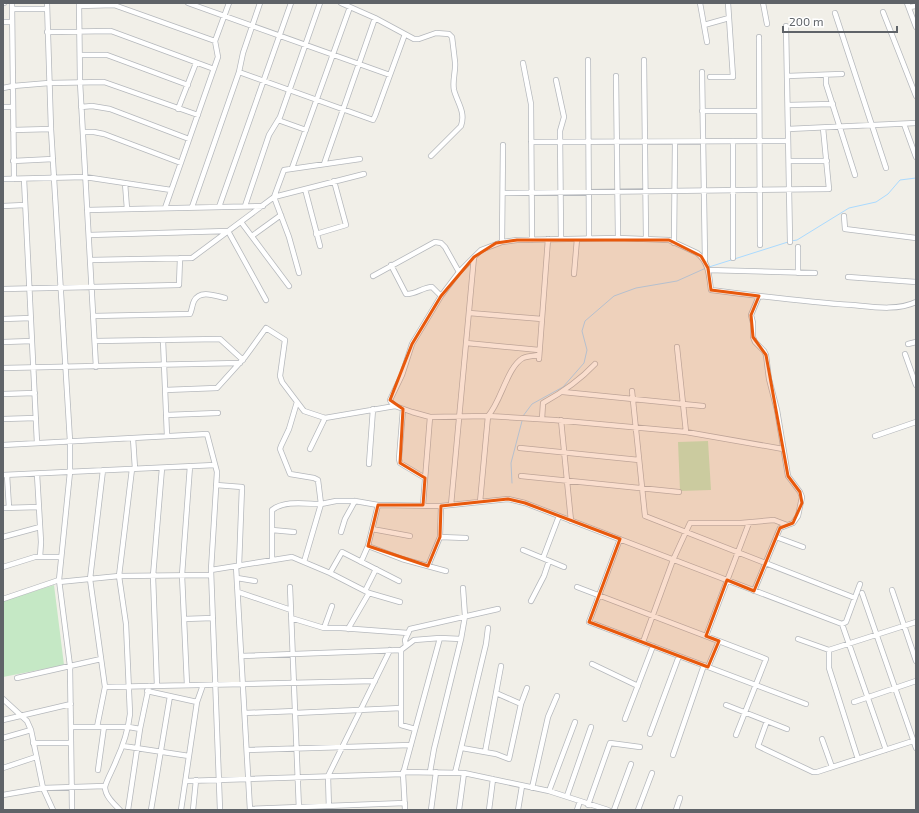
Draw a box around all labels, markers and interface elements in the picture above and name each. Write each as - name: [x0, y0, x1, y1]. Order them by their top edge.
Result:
- scale bar: [783, 8, 897, 34]
- text: 200 m: [789, 14, 823, 28]

